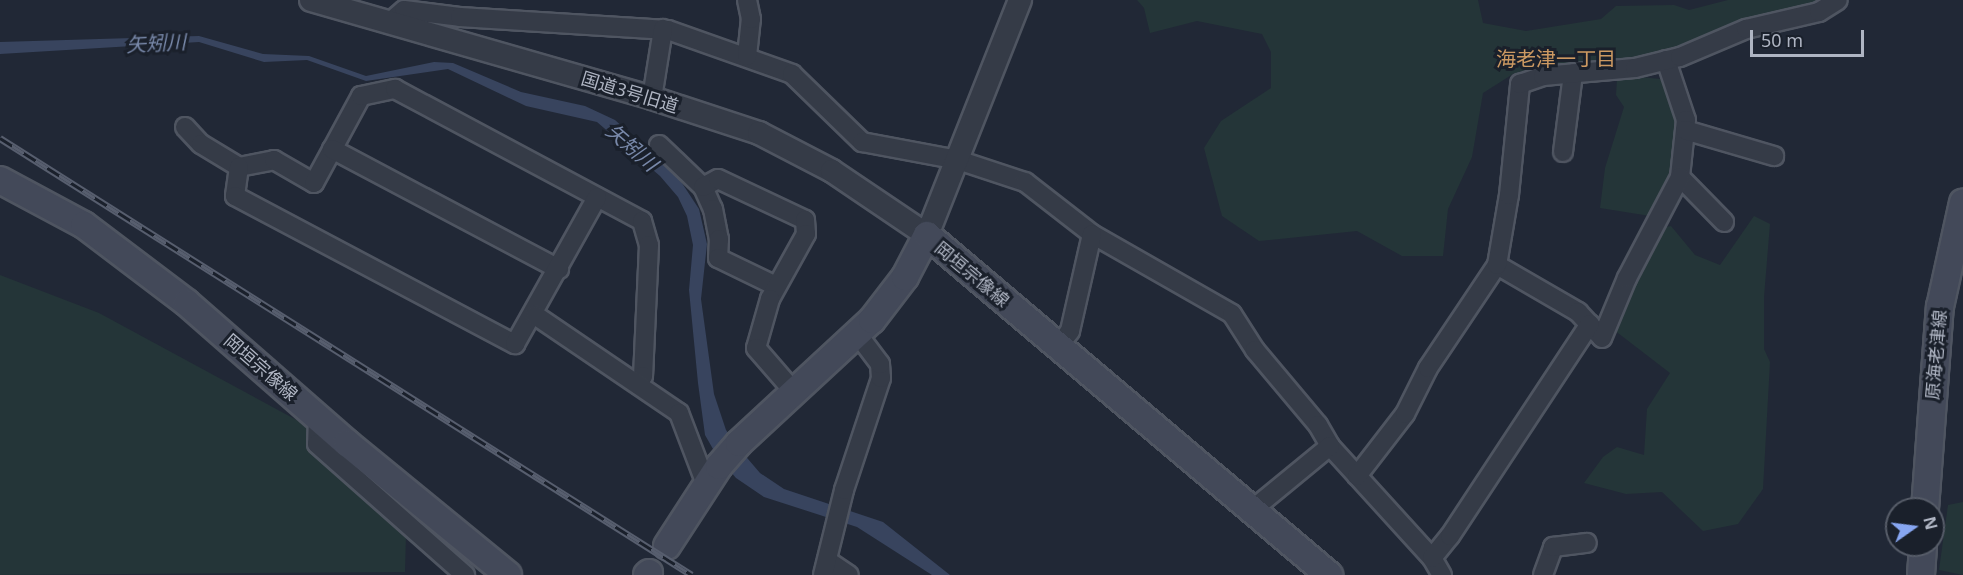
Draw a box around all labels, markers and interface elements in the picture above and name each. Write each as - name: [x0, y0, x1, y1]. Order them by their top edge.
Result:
- scale bar: [1753, 18, 1867, 56]
- text: 50 m: [1761, 28, 1803, 52]
- water label: 矢矧川: [125, 29, 187, 57]
- district label: 海老津一丁目: [1496, 46, 1616, 70]
- street label: 国道3号旧道: [579, 67, 681, 117]
- water label: 矢矧川: [601, 118, 663, 176]
- street label: 岡垣宗像線: [931, 237, 1013, 311]
- street label: 原海老津線: [1921, 309, 1951, 401]
- street label: 岡垣宗像線: [220, 329, 302, 405]
- north arrow: [1885, 497, 1945, 557]
- text: N: [1918, 514, 1943, 532]

